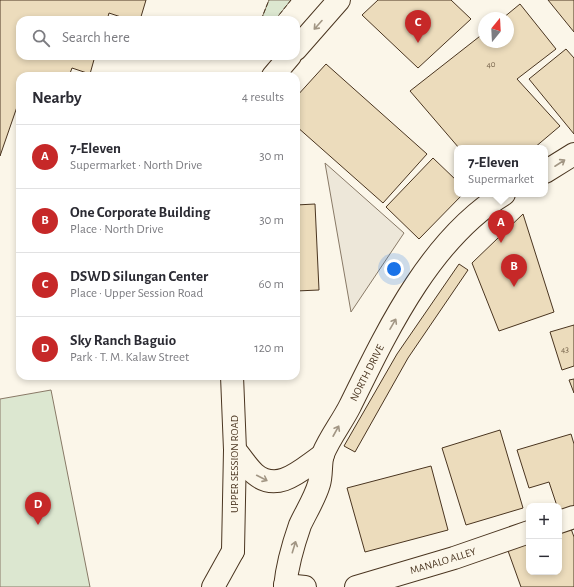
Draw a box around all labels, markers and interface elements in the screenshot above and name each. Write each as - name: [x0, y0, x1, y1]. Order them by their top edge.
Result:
- pin: C: [405, 10, 431, 43]
- north arrow: [478, 12, 514, 48]
- search box: [16, 16, 300, 60]
- one-way arrow: [313, 19, 322, 30]
- icon: search: [30, 27, 52, 49]
- text: Search here: [62, 30, 130, 45]
- house number: 40: [486, 60, 496, 69]
- text: Nearby: [32, 89, 82, 106]
- text: 4 results: [242, 91, 284, 104]
- text: 7-Eleven: [70, 141, 121, 156]
- popup: [454, 145, 548, 197]
- text: A: [41, 150, 49, 163]
- text: 30 m: [259, 150, 284, 163]
- text: 7-Eleven: [468, 155, 519, 170]
- text: Supermarket · North Drive: [70, 159, 202, 172]
- one-way arrow: [554, 159, 565, 167]
- text: Supermarket: [468, 173, 534, 186]
- text: One Corporate Building: [70, 205, 210, 220]
- pin: A: [488, 210, 514, 243]
- text: B: [41, 214, 49, 227]
- text: 30 m: [259, 214, 284, 227]
- text: Place · North Drive: [70, 223, 163, 236]
- pin: B: [501, 254, 527, 287]
- your location: [384, 259, 404, 279]
- text: DSWD Silungan Center: [70, 269, 208, 284]
- text: C: [42, 278, 48, 291]
- text: 60 m: [258, 278, 284, 291]
- text: Place · Upper Session Road: [70, 287, 203, 300]
- one-way arrow: [390, 318, 398, 330]
- text: Sky Ranch Baguio: [70, 333, 176, 348]
- text: D: [41, 342, 49, 355]
- text: 120 m: [254, 342, 284, 355]
- street label: NORTH DRIVE: [348, 342, 386, 403]
- house number: 43: [561, 345, 569, 354]
- text: Park · T. M. Kalaw Street: [70, 351, 189, 364]
- street label: UPPER SESSION ROAD: [229, 415, 240, 513]
- one-way arrow: [333, 426, 340, 438]
- one-way arrow: [256, 475, 268, 482]
- pin: D: [25, 492, 51, 525]
- map controls: [526, 503, 562, 575]
- button: +: [526, 503, 562, 539]
- button: −: [526, 539, 562, 575]
- one-way arrow: [291, 541, 298, 554]
- street label: MANALO ALLEY: [409, 546, 478, 576]

